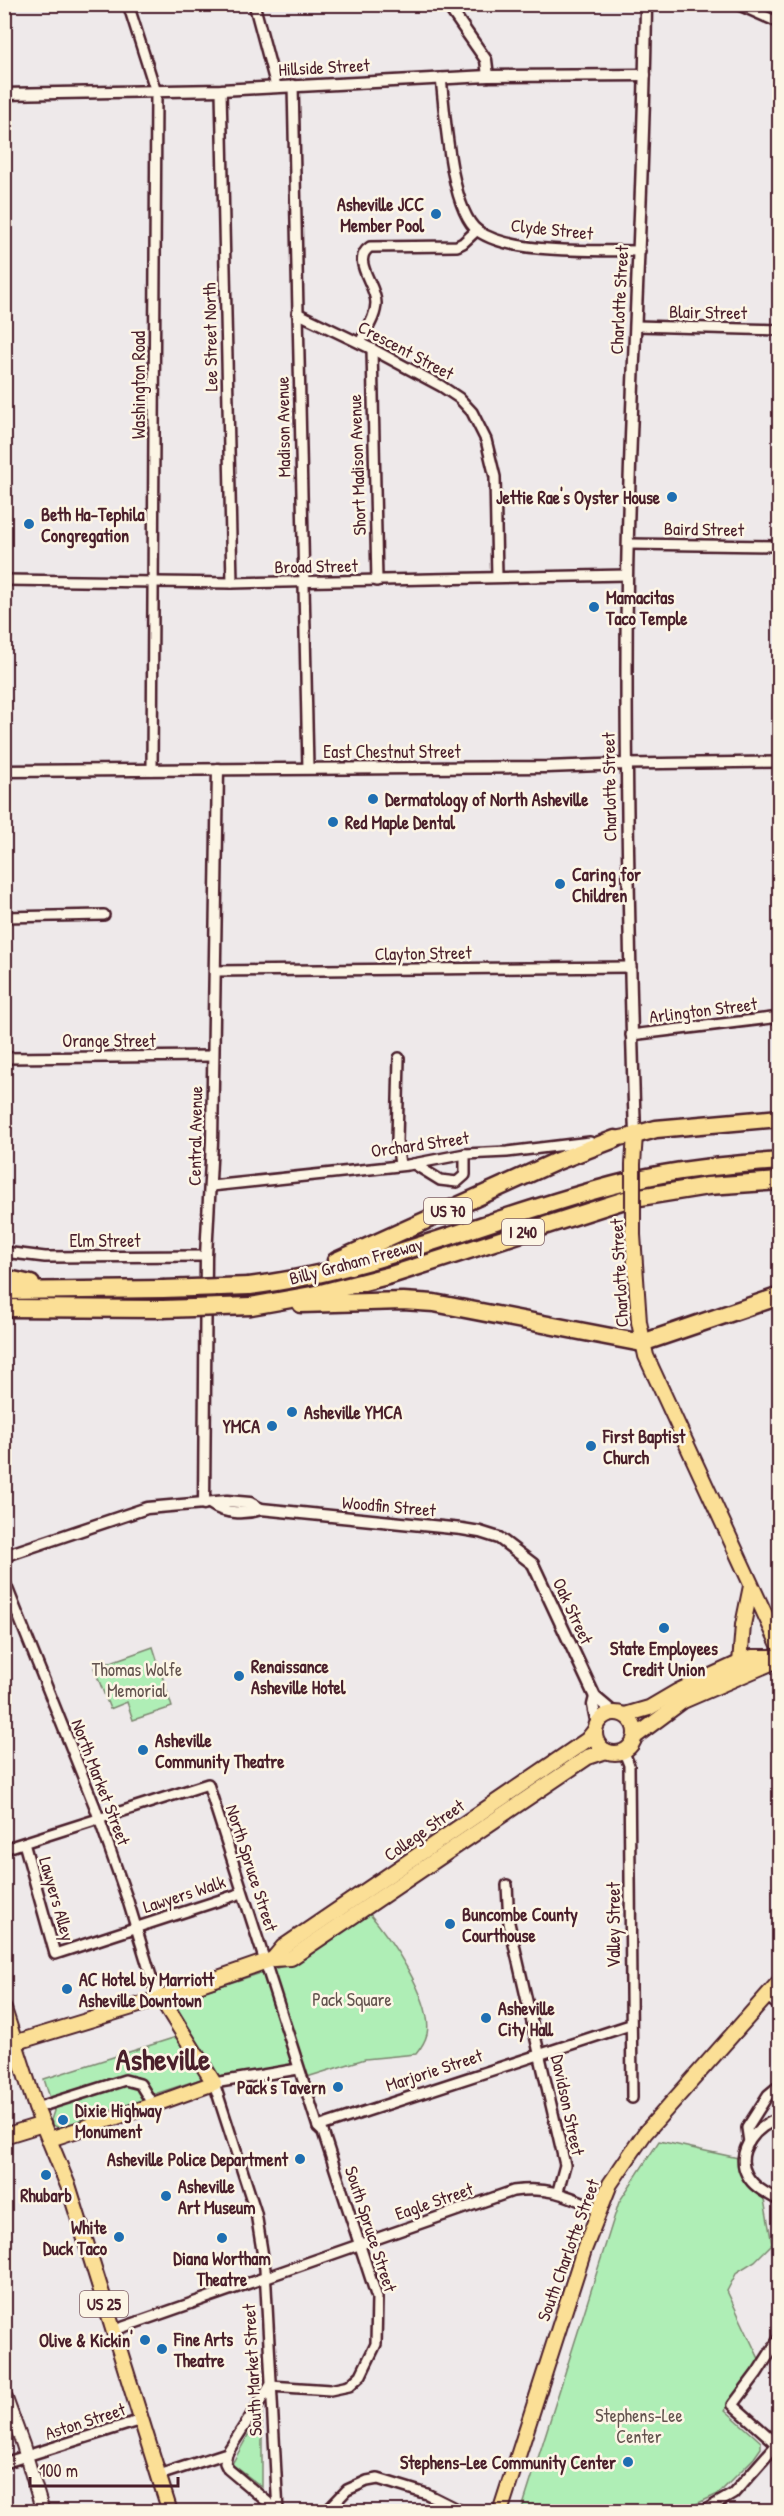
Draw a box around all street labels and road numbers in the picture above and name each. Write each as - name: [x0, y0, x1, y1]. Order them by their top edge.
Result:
- street label: Hillside Street: [278, 52, 371, 82]
- street label: Clyde Street: [510, 212, 595, 246]
- street label: Charlotte Street: [604, 244, 634, 355]
- street label: Lee Street North: [197, 282, 223, 392]
- street label: Blair Street: [669, 299, 748, 325]
- street label: Crescent Street: [354, 314, 459, 386]
- street label: Washington Road: [126, 331, 151, 439]
- street label: Madison Avenue: [270, 376, 296, 478]
- street label: Short Madison Avenue: [342, 394, 372, 536]
- street label: Baird Street: [664, 516, 745, 542]
- street label: Broad Street: [274, 553, 359, 579]
- street label: Charlotte Street: [596, 731, 622, 842]
- street label: East Chestnut Street: [323, 739, 462, 764]
- street label: Clayton Street: [374, 940, 472, 966]
- street label: Arlington Street: [648, 991, 759, 1029]
- street label: Orange Street: [62, 1028, 156, 1053]
- street label: Central Avenue: [182, 1086, 208, 1186]
- street label: Orchard Street: [369, 1125, 471, 1163]
- road number: US 70: [424, 1198, 472, 1224]
- street label: Charlotte Street: [604, 1217, 634, 1328]
- road number: I 240: [502, 1219, 544, 1245]
- street label: Elm Street: [69, 1228, 141, 1253]
- street label: Billy Graham Freeway: [286, 1231, 426, 1291]
- street label: Woodfin Street: [341, 1489, 438, 1523]
- street label: Oak Street: [547, 1574, 600, 1649]
- street label: North Market Street: [65, 1715, 137, 1849]
- street label: College Street: [379, 1793, 470, 1867]
- street label: North Spruce Street: [220, 1801, 285, 1935]
- street label: Lawyers Alley: [33, 1854, 81, 1944]
- street label: Lawyers Walk: [140, 1869, 229, 1919]
- street label: Valley Street: [601, 1881, 626, 1968]
- street label: Marjorie Street: [382, 2042, 486, 2097]
- street label: Davidson Street: [545, 2052, 591, 2158]
- street label: South Spruce Street: [339, 2163, 403, 2296]
- street label: South Charlotte Street: [531, 2175, 606, 2325]
- street label: Eagle Street: [392, 2176, 477, 2226]
- road number: US 25: [80, 2291, 128, 2317]
- street label: South Market Street: [236, 2303, 268, 2437]
- street label: Aston Street: [42, 2396, 129, 2446]

